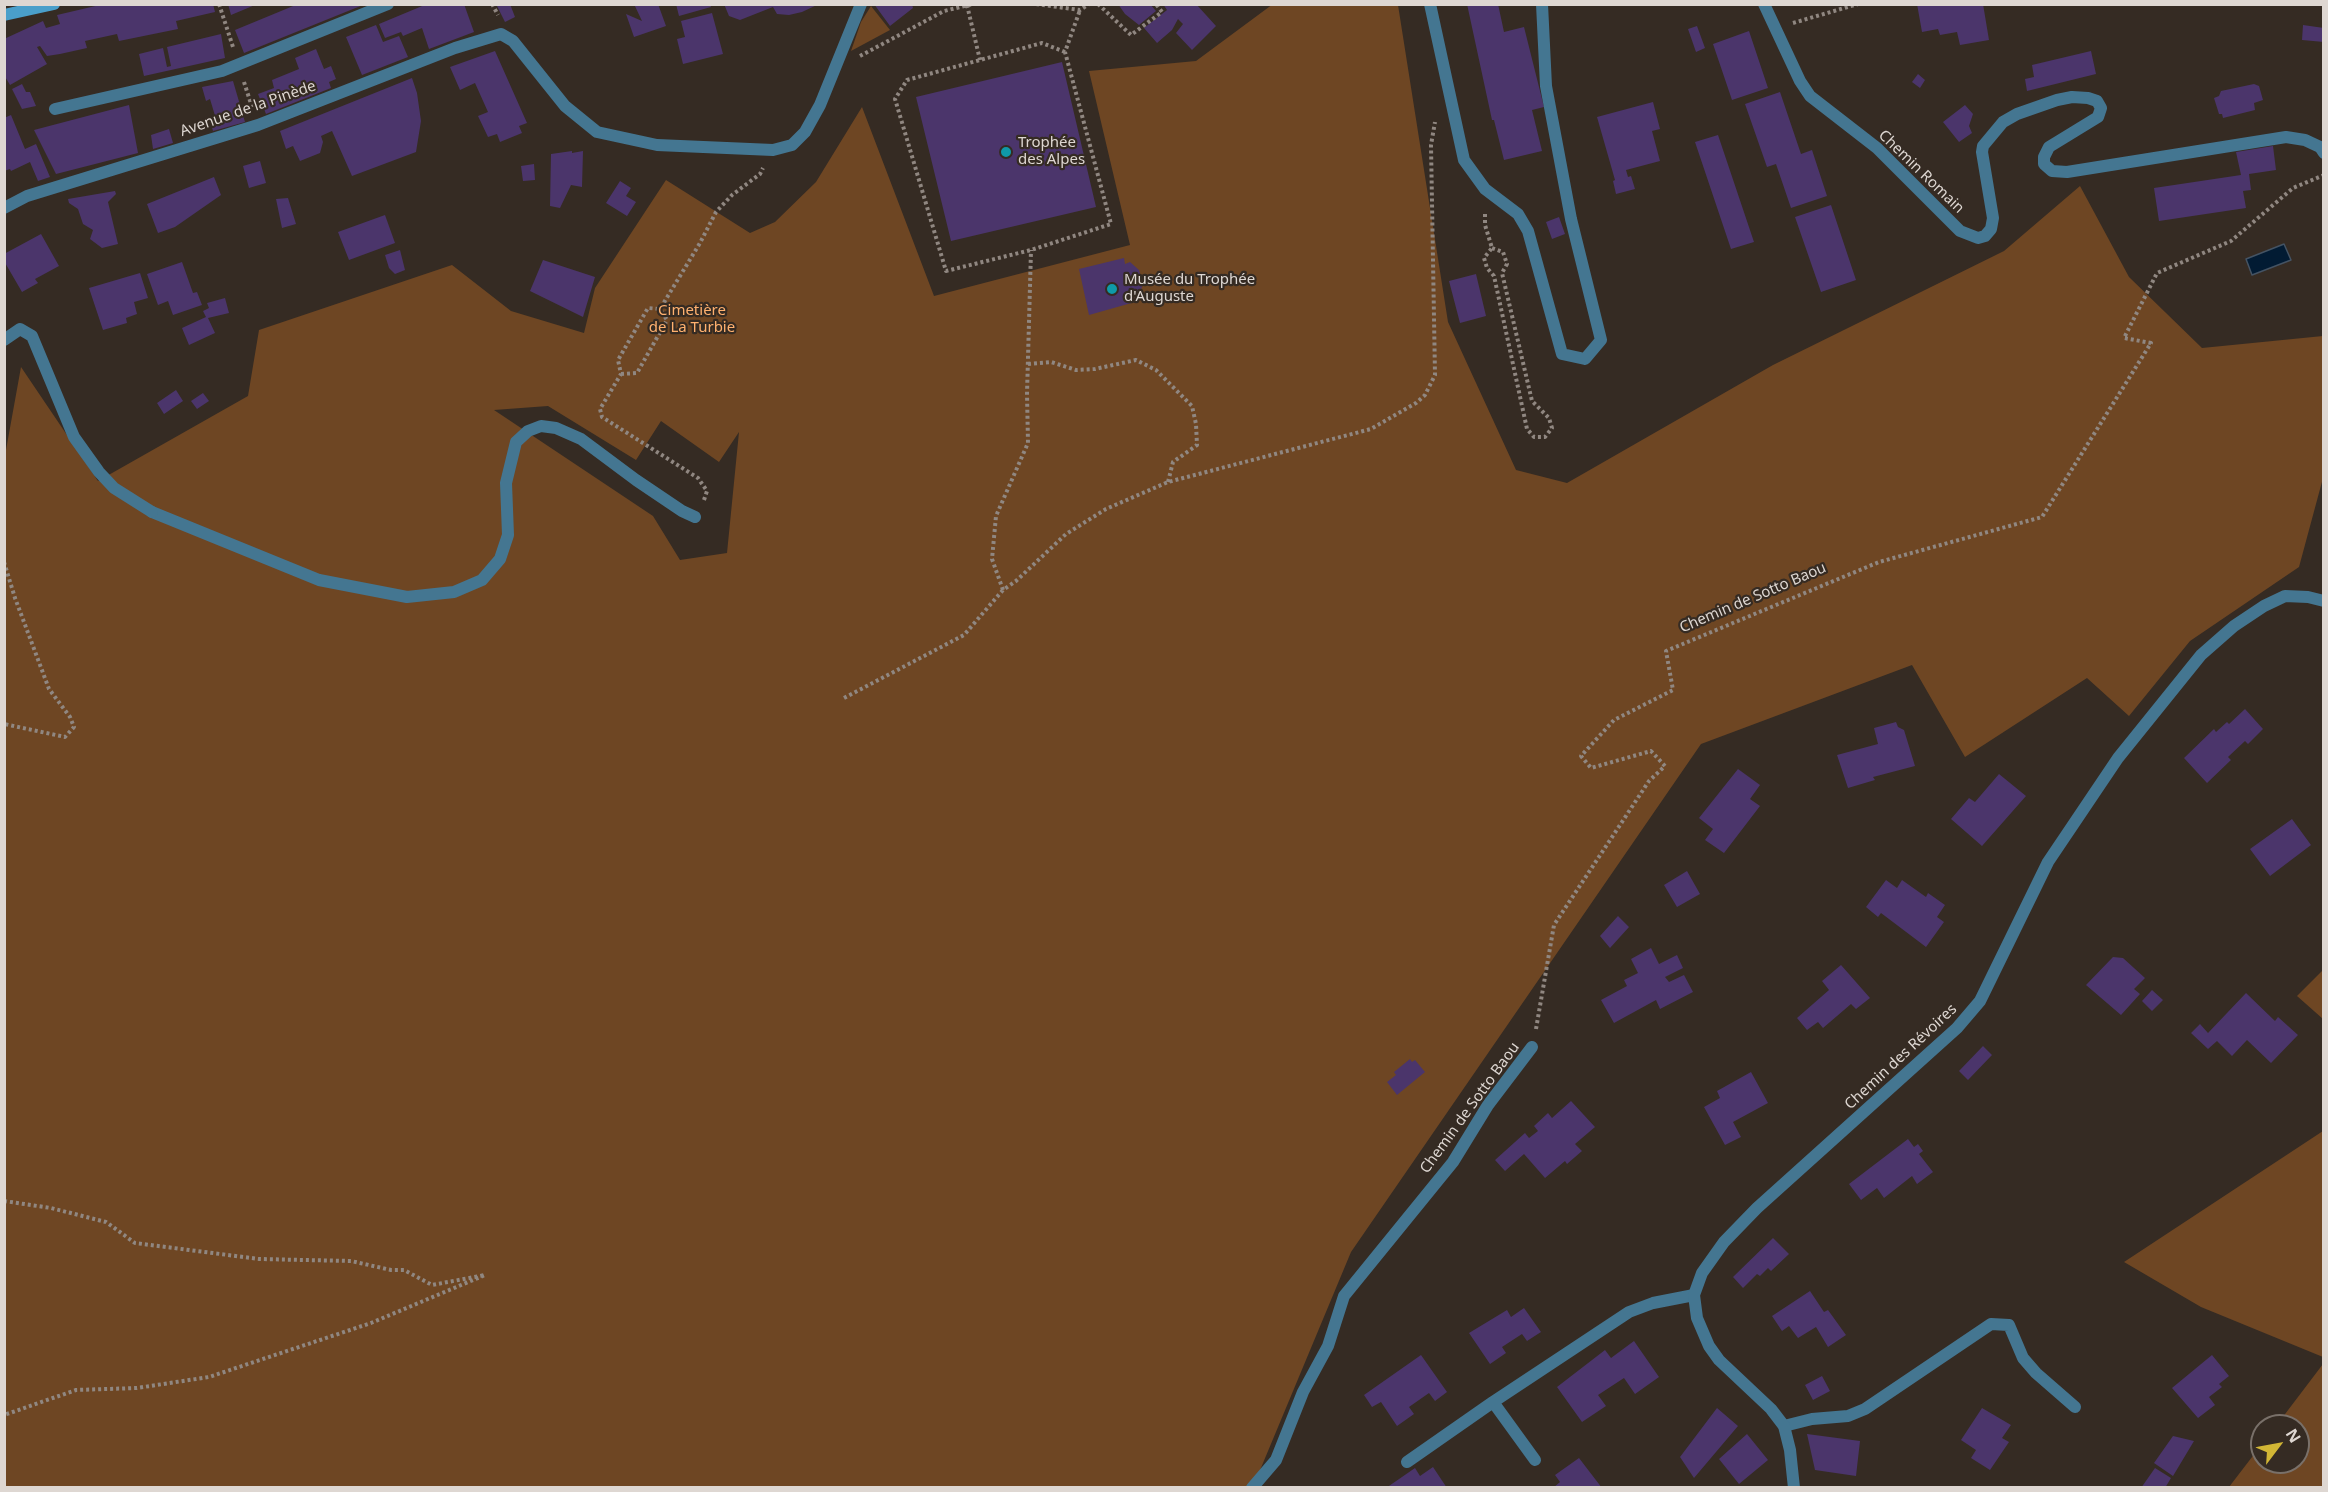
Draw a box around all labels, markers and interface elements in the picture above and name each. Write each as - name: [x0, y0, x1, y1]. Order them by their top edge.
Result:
- street label: Avenue de la Pinède: [178, 77, 318, 141]
- street label: Chemin Romain: [1874, 127, 1968, 217]
- place label: Trophée des Alpes: [1018, 134, 1085, 169]
- marker: Trophée des Alpes: [999, 145, 1013, 159]
- place label: Musée du Trophée d'Auguste: [1124, 271, 1255, 306]
- marker: Musée du Trophée d'Auguste: [1105, 282, 1119, 296]
- park label: Cimetière de La Turbie: [649, 302, 735, 337]
- street label: Chemin de Sotto Baou: [1677, 559, 1829, 637]
- street label: Chemin des Révoires: [1841, 1000, 1961, 1114]
- street label: Chemin de Sotto Baou: [1416, 1039, 1524, 1177]
- north arrow: [2250, 1414, 2310, 1474]
- text: N: [2281, 1424, 2306, 1447]

